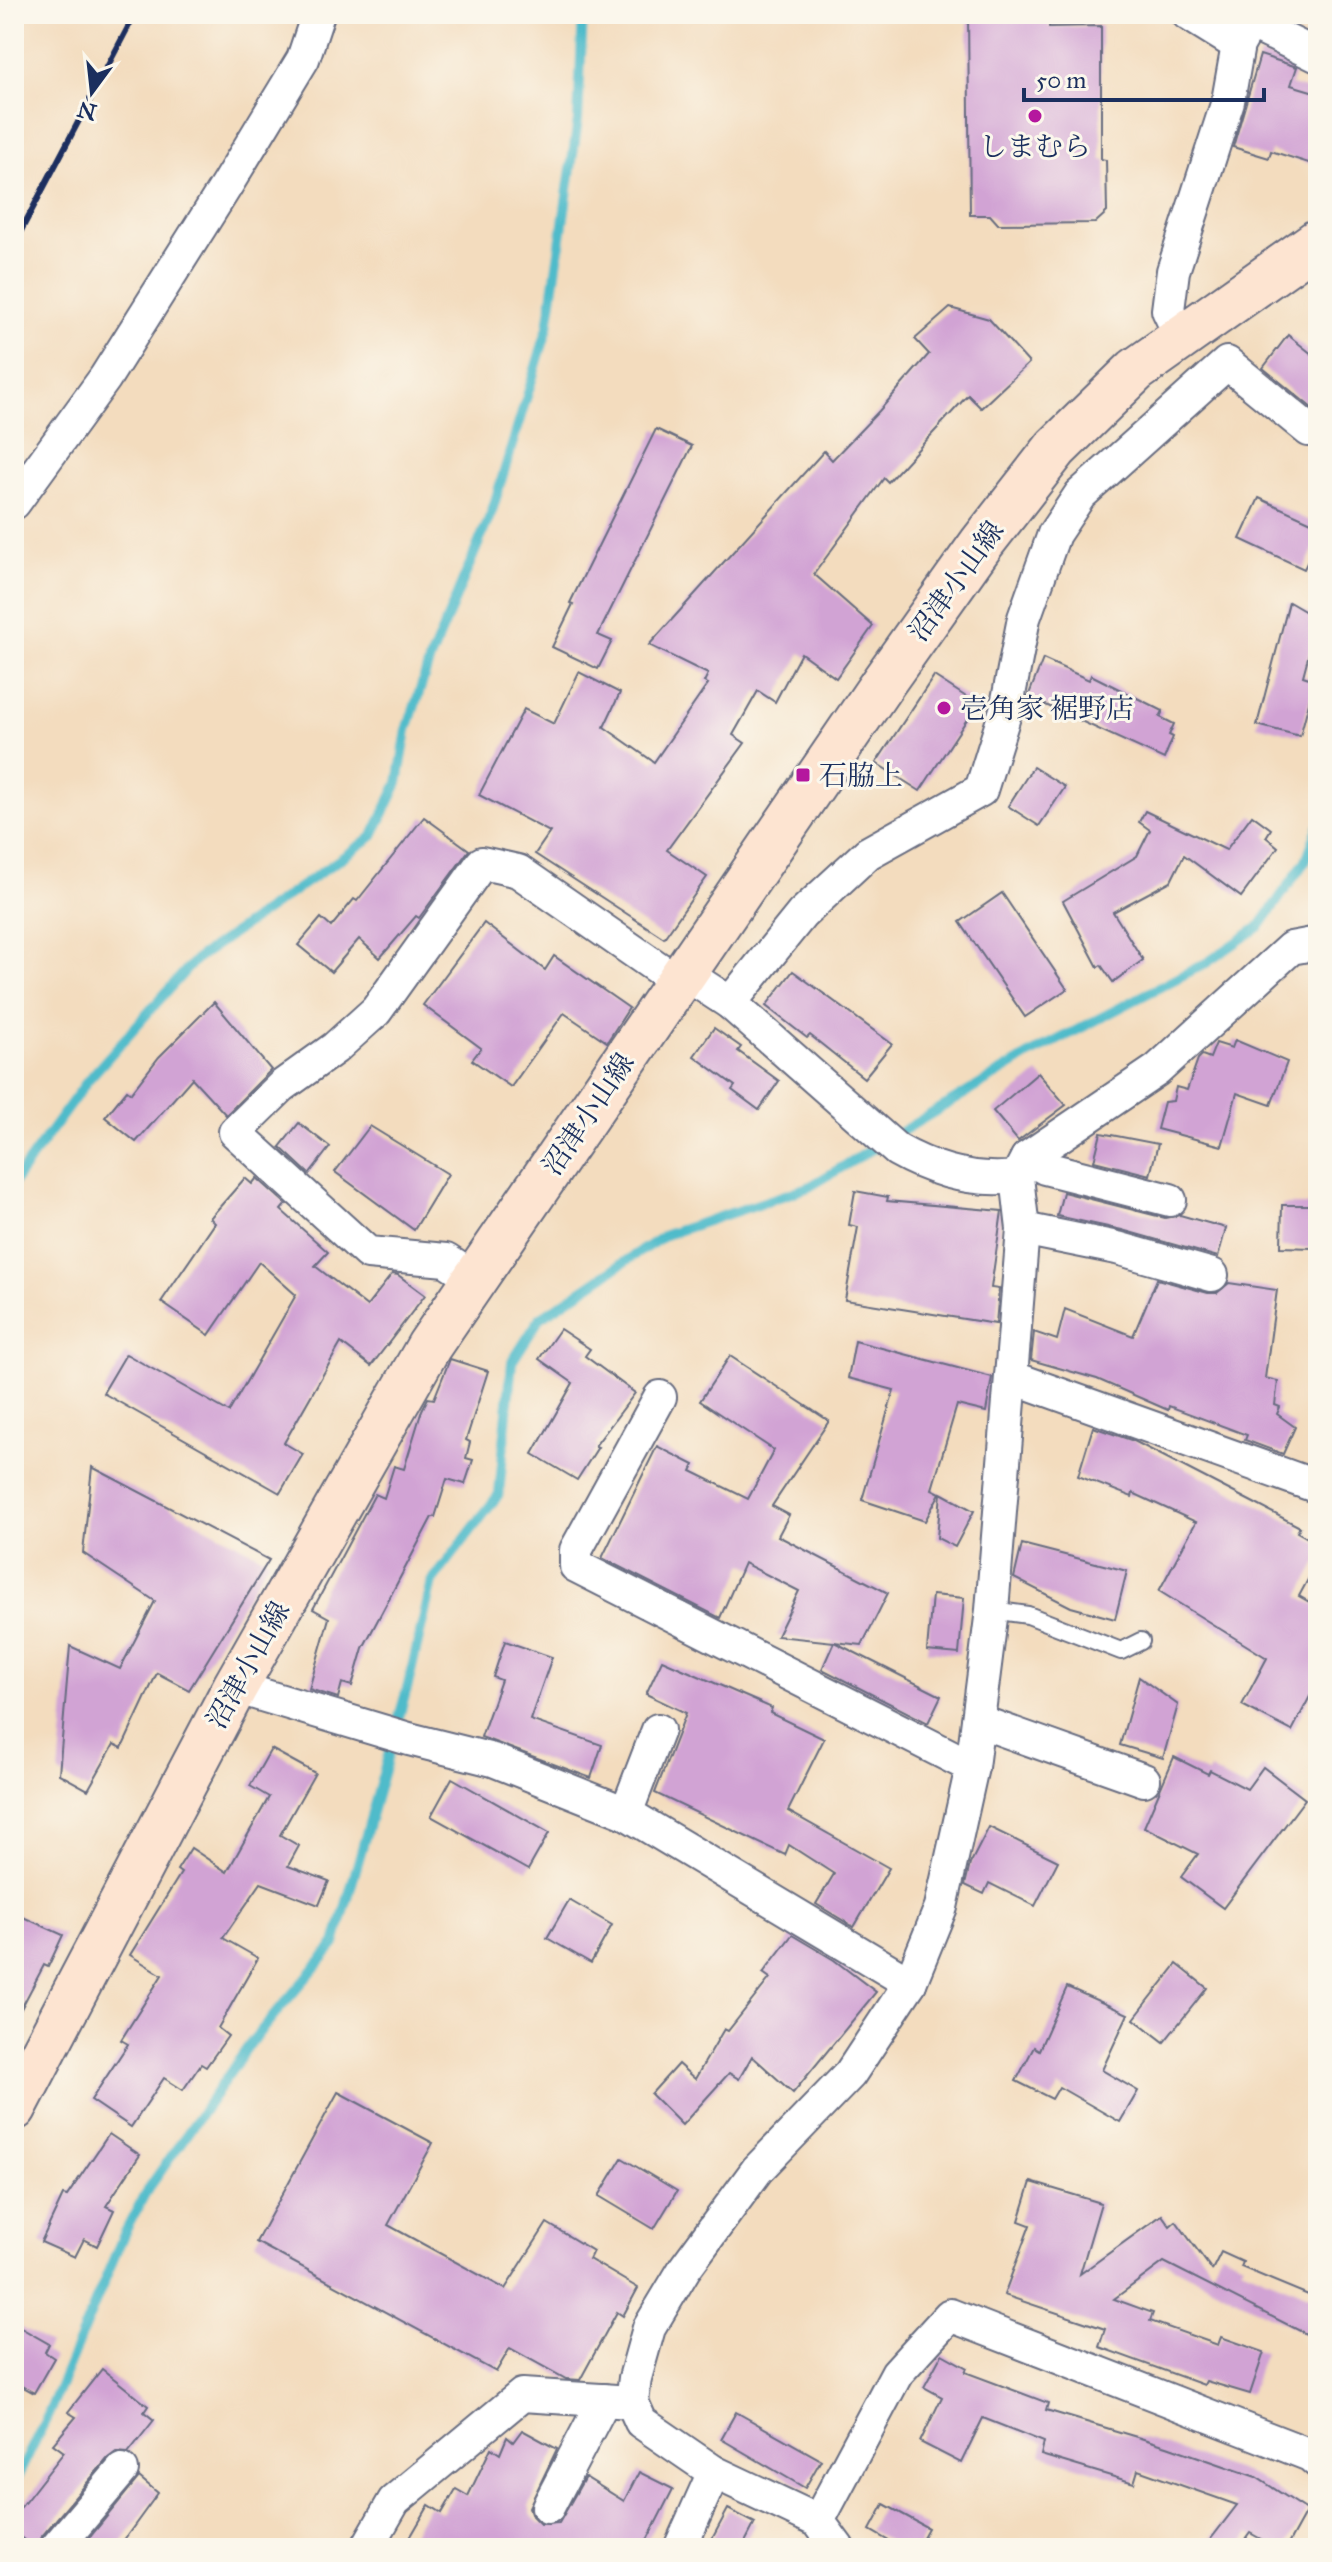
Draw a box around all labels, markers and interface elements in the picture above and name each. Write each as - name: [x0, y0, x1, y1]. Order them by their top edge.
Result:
- north arrow: [52, 52, 132, 132]
- scale bar: [1024, 52, 1264, 102]
- text: 50 m: [1036, 65, 1086, 95]
- text: N: [74, 95, 99, 126]
- marker: しまむら: [1026, 107, 1044, 125]
- place label: しまむら: [979, 129, 1091, 164]
- street label: 沼津小山線: [901, 514, 1011, 648]
- place label: 壱角家 裾野店: [960, 691, 1134, 726]
- marker: 壱角家 裾野店: [935, 699, 953, 717]
- place label: 石脇上: [819, 758, 903, 793]
- marker: 石脇上: [794, 766, 812, 784]
- street label: 沼津小山線: [534, 1046, 642, 1182]
- street label: 沼津小山線: [199, 1595, 297, 1735]

